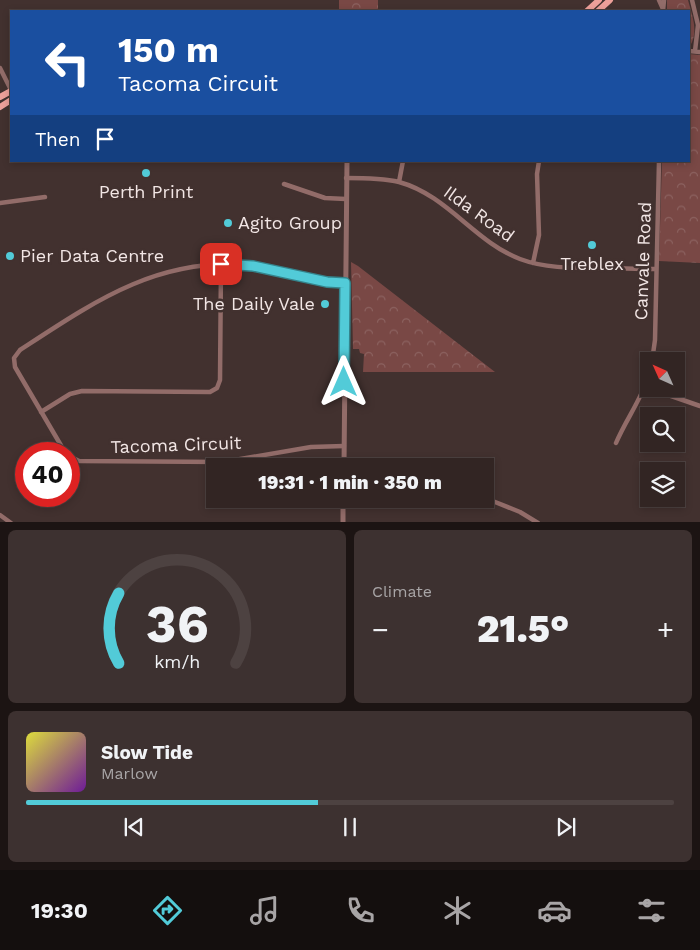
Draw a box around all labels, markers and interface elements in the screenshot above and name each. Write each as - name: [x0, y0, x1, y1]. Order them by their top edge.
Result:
- text: 150 m: [118, 29, 219, 71]
- icon: left: [35, 30, 100, 95]
- text: Tacoma Circuit: [118, 71, 278, 96]
- icon: arrive: [91, 125, 119, 153]
- text: Then: [35, 128, 81, 151]
- marker: Perth Print: [140, 167, 152, 179]
- place label: Perth Print: [99, 181, 194, 202]
- street label: Ilda Road: [440, 181, 519, 246]
- street label: Canvale Road: [630, 201, 655, 321]
- place label: Agito Group: [238, 212, 342, 233]
- marker: Agito Group: [222, 217, 234, 229]
- marker: Treblex: [586, 239, 598, 251]
- pin: [200, 243, 242, 285]
- place label: Pier Data Centre: [20, 245, 164, 266]
- marker: Pier Data Centre: [4, 250, 16, 262]
- icon: arrive: [207, 250, 235, 278]
- place label: Treblex: [560, 253, 624, 274]
- place label: The Daily Vale: [193, 293, 315, 314]
- marker: The Daily Vale: [319, 298, 331, 310]
- north arrow: [640, 352, 685, 398]
- map controls: [640, 352, 685, 507]
- position arrow: [317, 355, 369, 407]
- button: search: [640, 407, 685, 452]
- street label: Tacoma Circuit: [110, 432, 242, 457]
- speed limit sign: 40: [15, 442, 80, 507]
- button: layers: [640, 462, 685, 507]
- text: 19:31 · 1 min · 350 m: [258, 471, 442, 494]
- text: Climate: [372, 582, 432, 601]
- text: 36: [146, 594, 208, 655]
- text: 21.5°: [477, 607, 569, 651]
- text: −: [372, 613, 389, 646]
- text: +: [657, 613, 674, 646]
- text: km/h: [154, 651, 200, 672]
- text: Slow Tide: [101, 741, 193, 764]
- text: Marlow: [101, 764, 158, 783]
- icon: previous: [120, 813, 148, 841]
- icon: pause: [336, 813, 364, 841]
- icon: next: [552, 813, 580, 841]
- icon: directions: [150, 893, 185, 928]
- icon: music: [247, 893, 282, 928]
- icon: phone: [343, 893, 378, 928]
- icon: climate: [440, 893, 475, 928]
- icon: car: [537, 893, 572, 928]
- icon: filters: [634, 893, 669, 928]
- text: 19:30: [31, 898, 88, 923]

